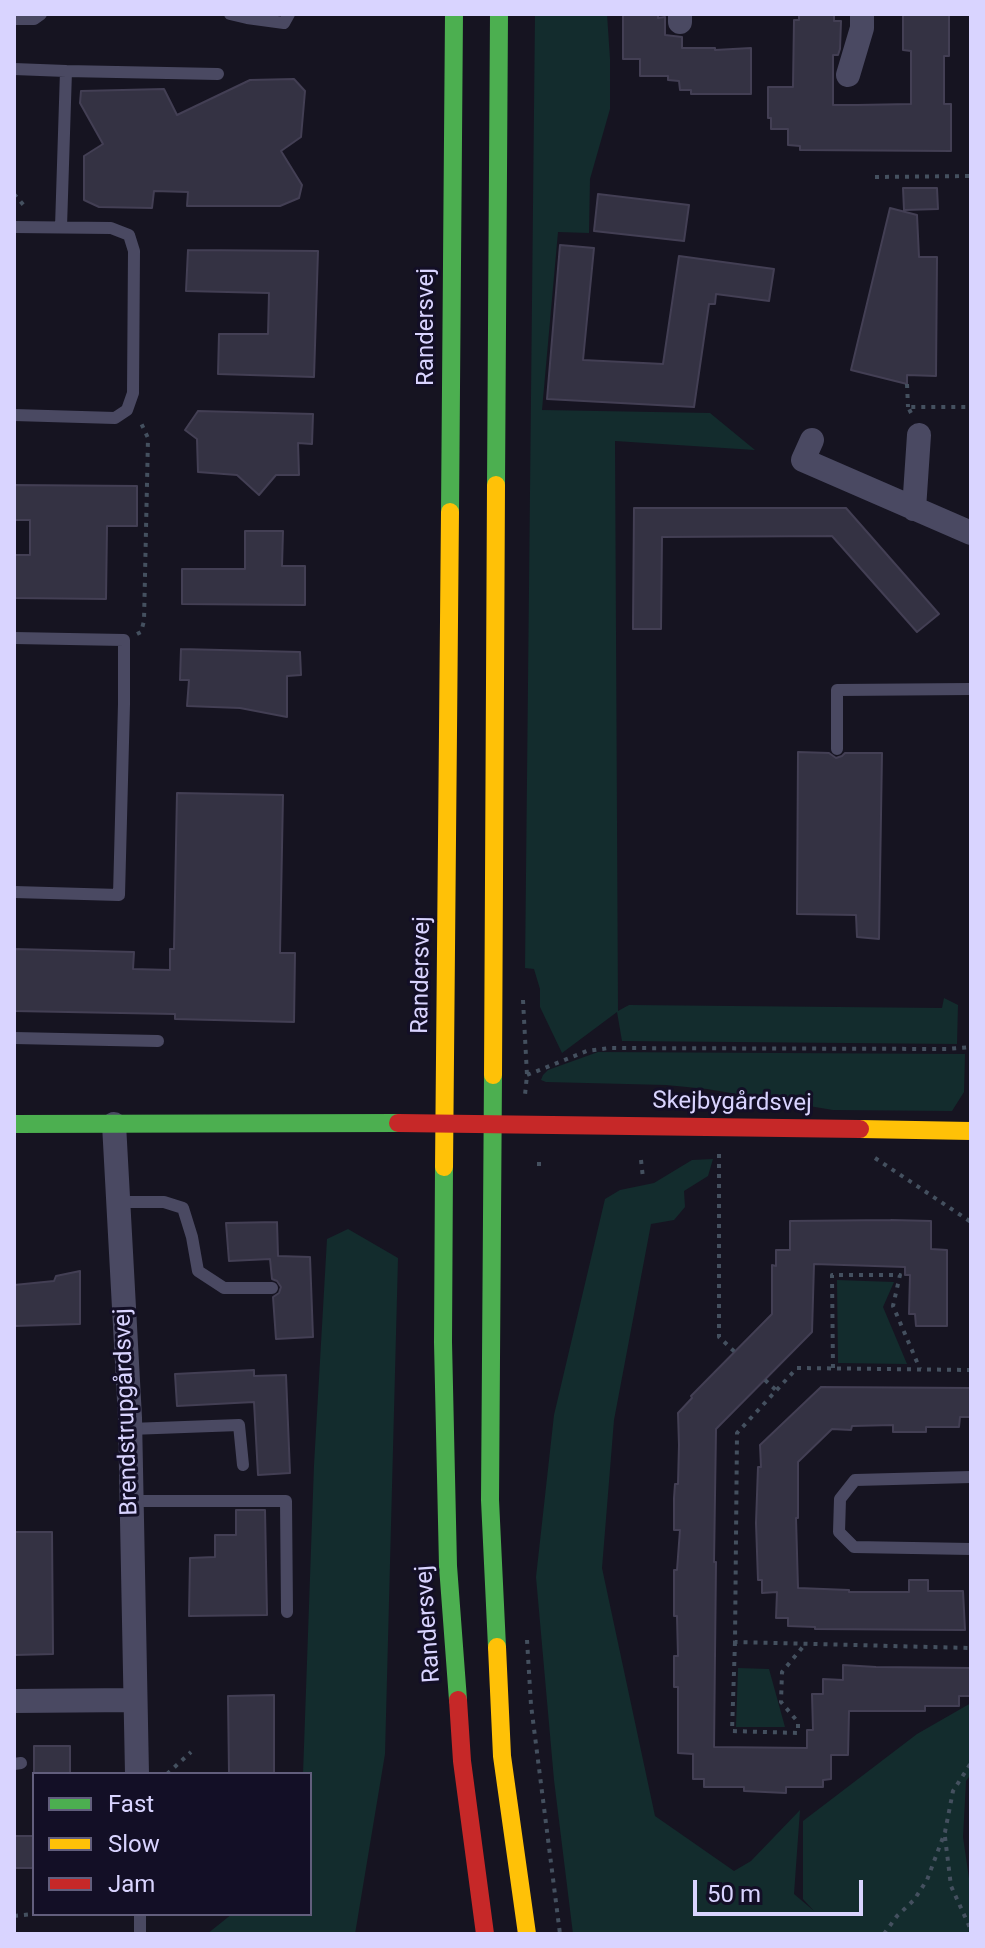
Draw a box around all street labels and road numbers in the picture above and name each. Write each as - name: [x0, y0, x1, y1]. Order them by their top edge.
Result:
- street label: Randersvej: [413, 268, 441, 386]
- street label: Randersvej: [407, 916, 437, 1034]
- street label: Skejbygårdsvej: [652, 1087, 812, 1119]
- street label: Brendstrupgårdsvej: [109, 1308, 145, 1516]
- street label: Randersvej: [411, 1564, 447, 1684]

